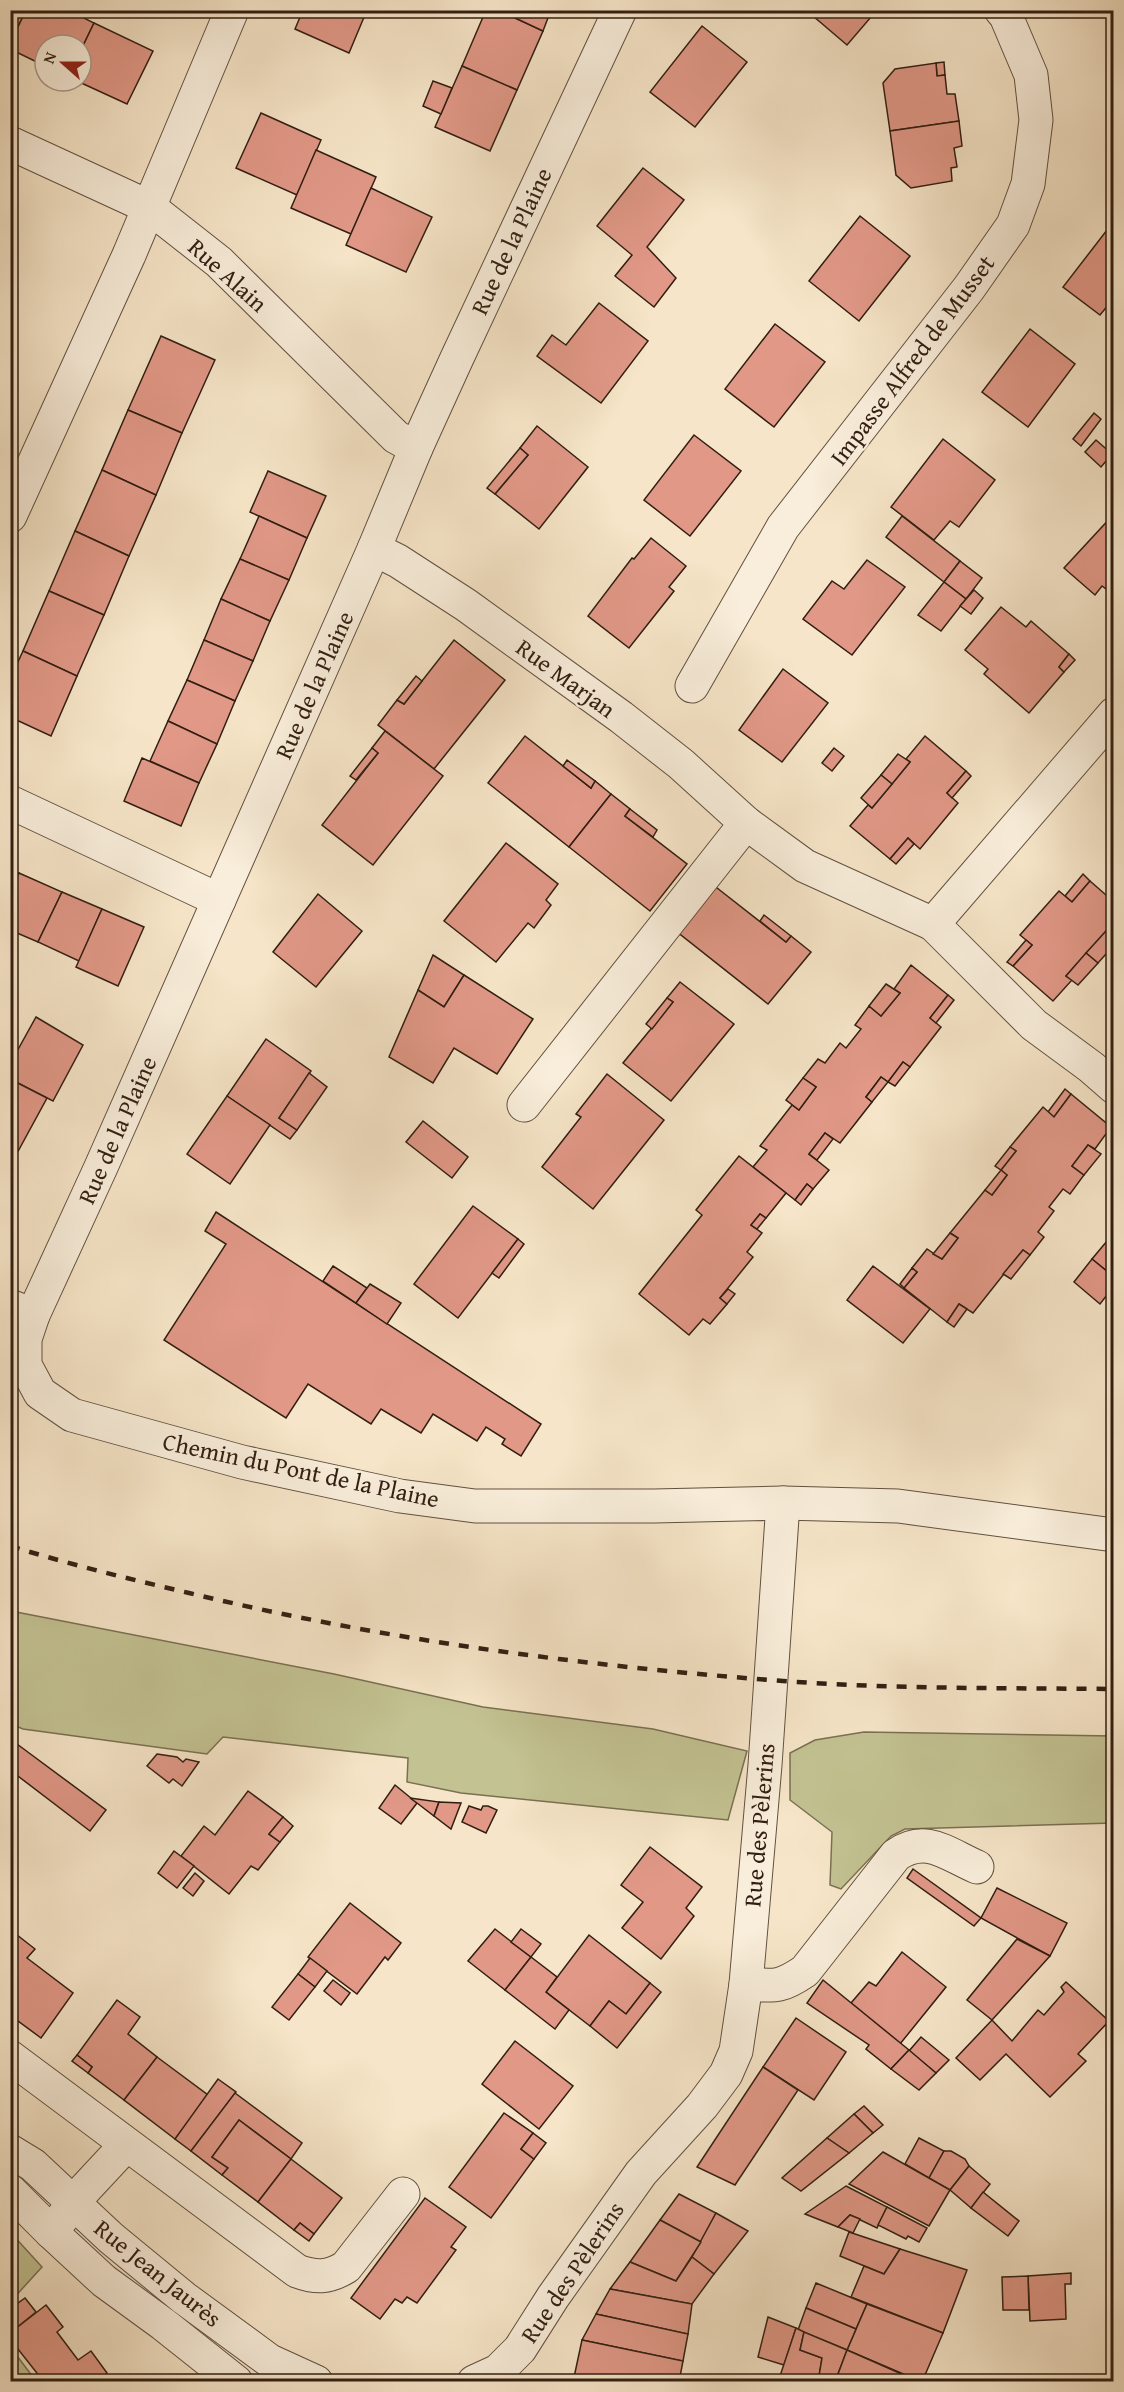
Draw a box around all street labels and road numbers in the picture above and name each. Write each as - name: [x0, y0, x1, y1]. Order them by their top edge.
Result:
- street label: Rue de la Plaine: [462, 162, 560, 320]
- street label: Rue Alain: [181, 230, 276, 321]
- street label: Impasse Alfred de Musset: [821, 247, 1003, 473]
- street label: Rue de la Plaine: [266, 605, 362, 765]
- street label: Rue Marjan: [509, 630, 623, 726]
- street label: Rue de la Plaine: [69, 1050, 165, 1210]
- street label: Chemin du Pont de la Plaine: [160, 1424, 442, 1516]
- street label: Rue des Pèlerins: [734, 1742, 784, 1908]
- street label: Rue des Pèlerins: [512, 2194, 632, 2350]
- street label: Rue Jean Jaurès: [87, 2211, 229, 2335]

